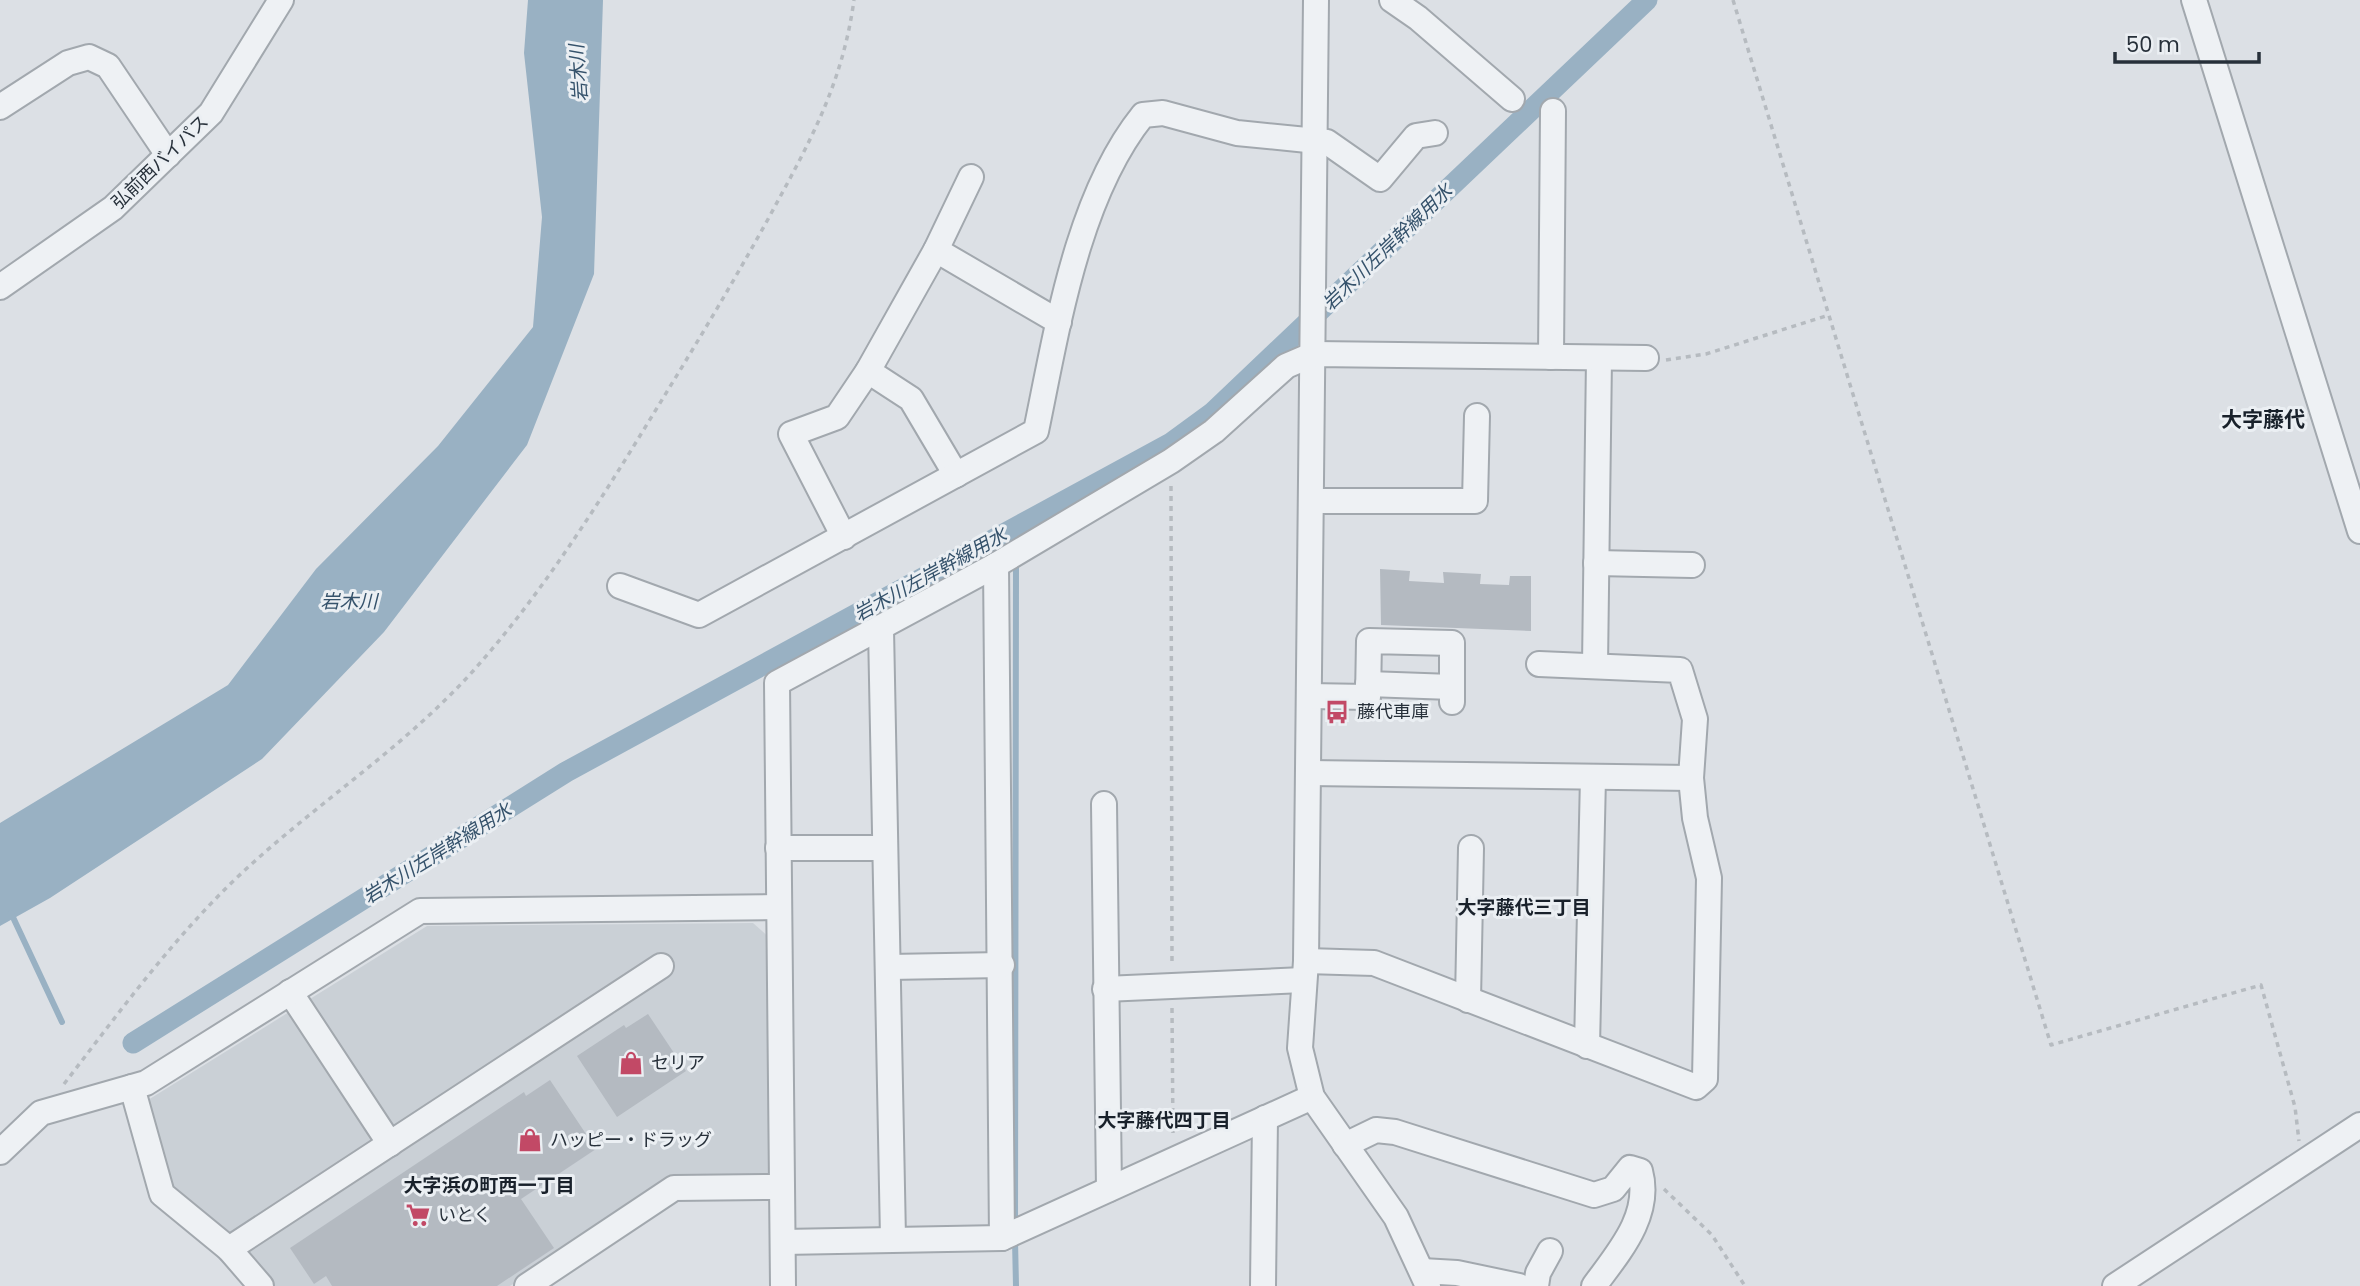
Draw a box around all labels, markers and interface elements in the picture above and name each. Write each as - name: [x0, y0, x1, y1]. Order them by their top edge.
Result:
- scale bar: [2115, 21, 2258, 65]
- text: 50 m: [2126, 30, 2180, 59]
- water label: 岩木川: [563, 42, 594, 102]
- street label: 弘前西バイパス: [106, 109, 214, 214]
- water label: 岩木川左岸幹線用水: [1316, 177, 1460, 316]
- district label: 大字藤代: [2221, 405, 2305, 434]
- water label: 岩木川左岸幹線用水: [849, 520, 1013, 628]
- water label: 岩木川: [320, 588, 379, 615]
- bus stop icon: 藤代車庫: [1323, 698, 1351, 726]
- place label: 藤代車庫: [1357, 699, 1429, 724]
- water label: 岩木川左岸幹線用水: [358, 796, 519, 910]
- district label: 大字藤代三丁目: [1457, 894, 1591, 921]
- shop icon: セリア: [617, 1049, 645, 1077]
- place label: セリア: [651, 1050, 705, 1075]
- district label: 大字藤代四丁目: [1097, 1107, 1231, 1134]
- shop icon: ハッピー・ドラッグ: [516, 1126, 544, 1154]
- place label: ハッピー・ドラッグ: [550, 1127, 712, 1152]
- district label: 大字浜の町西一丁目: [403, 1172, 575, 1199]
- supermarket icon: いとく: [404, 1201, 432, 1229]
- place label: いとく: [438, 1202, 491, 1227]

